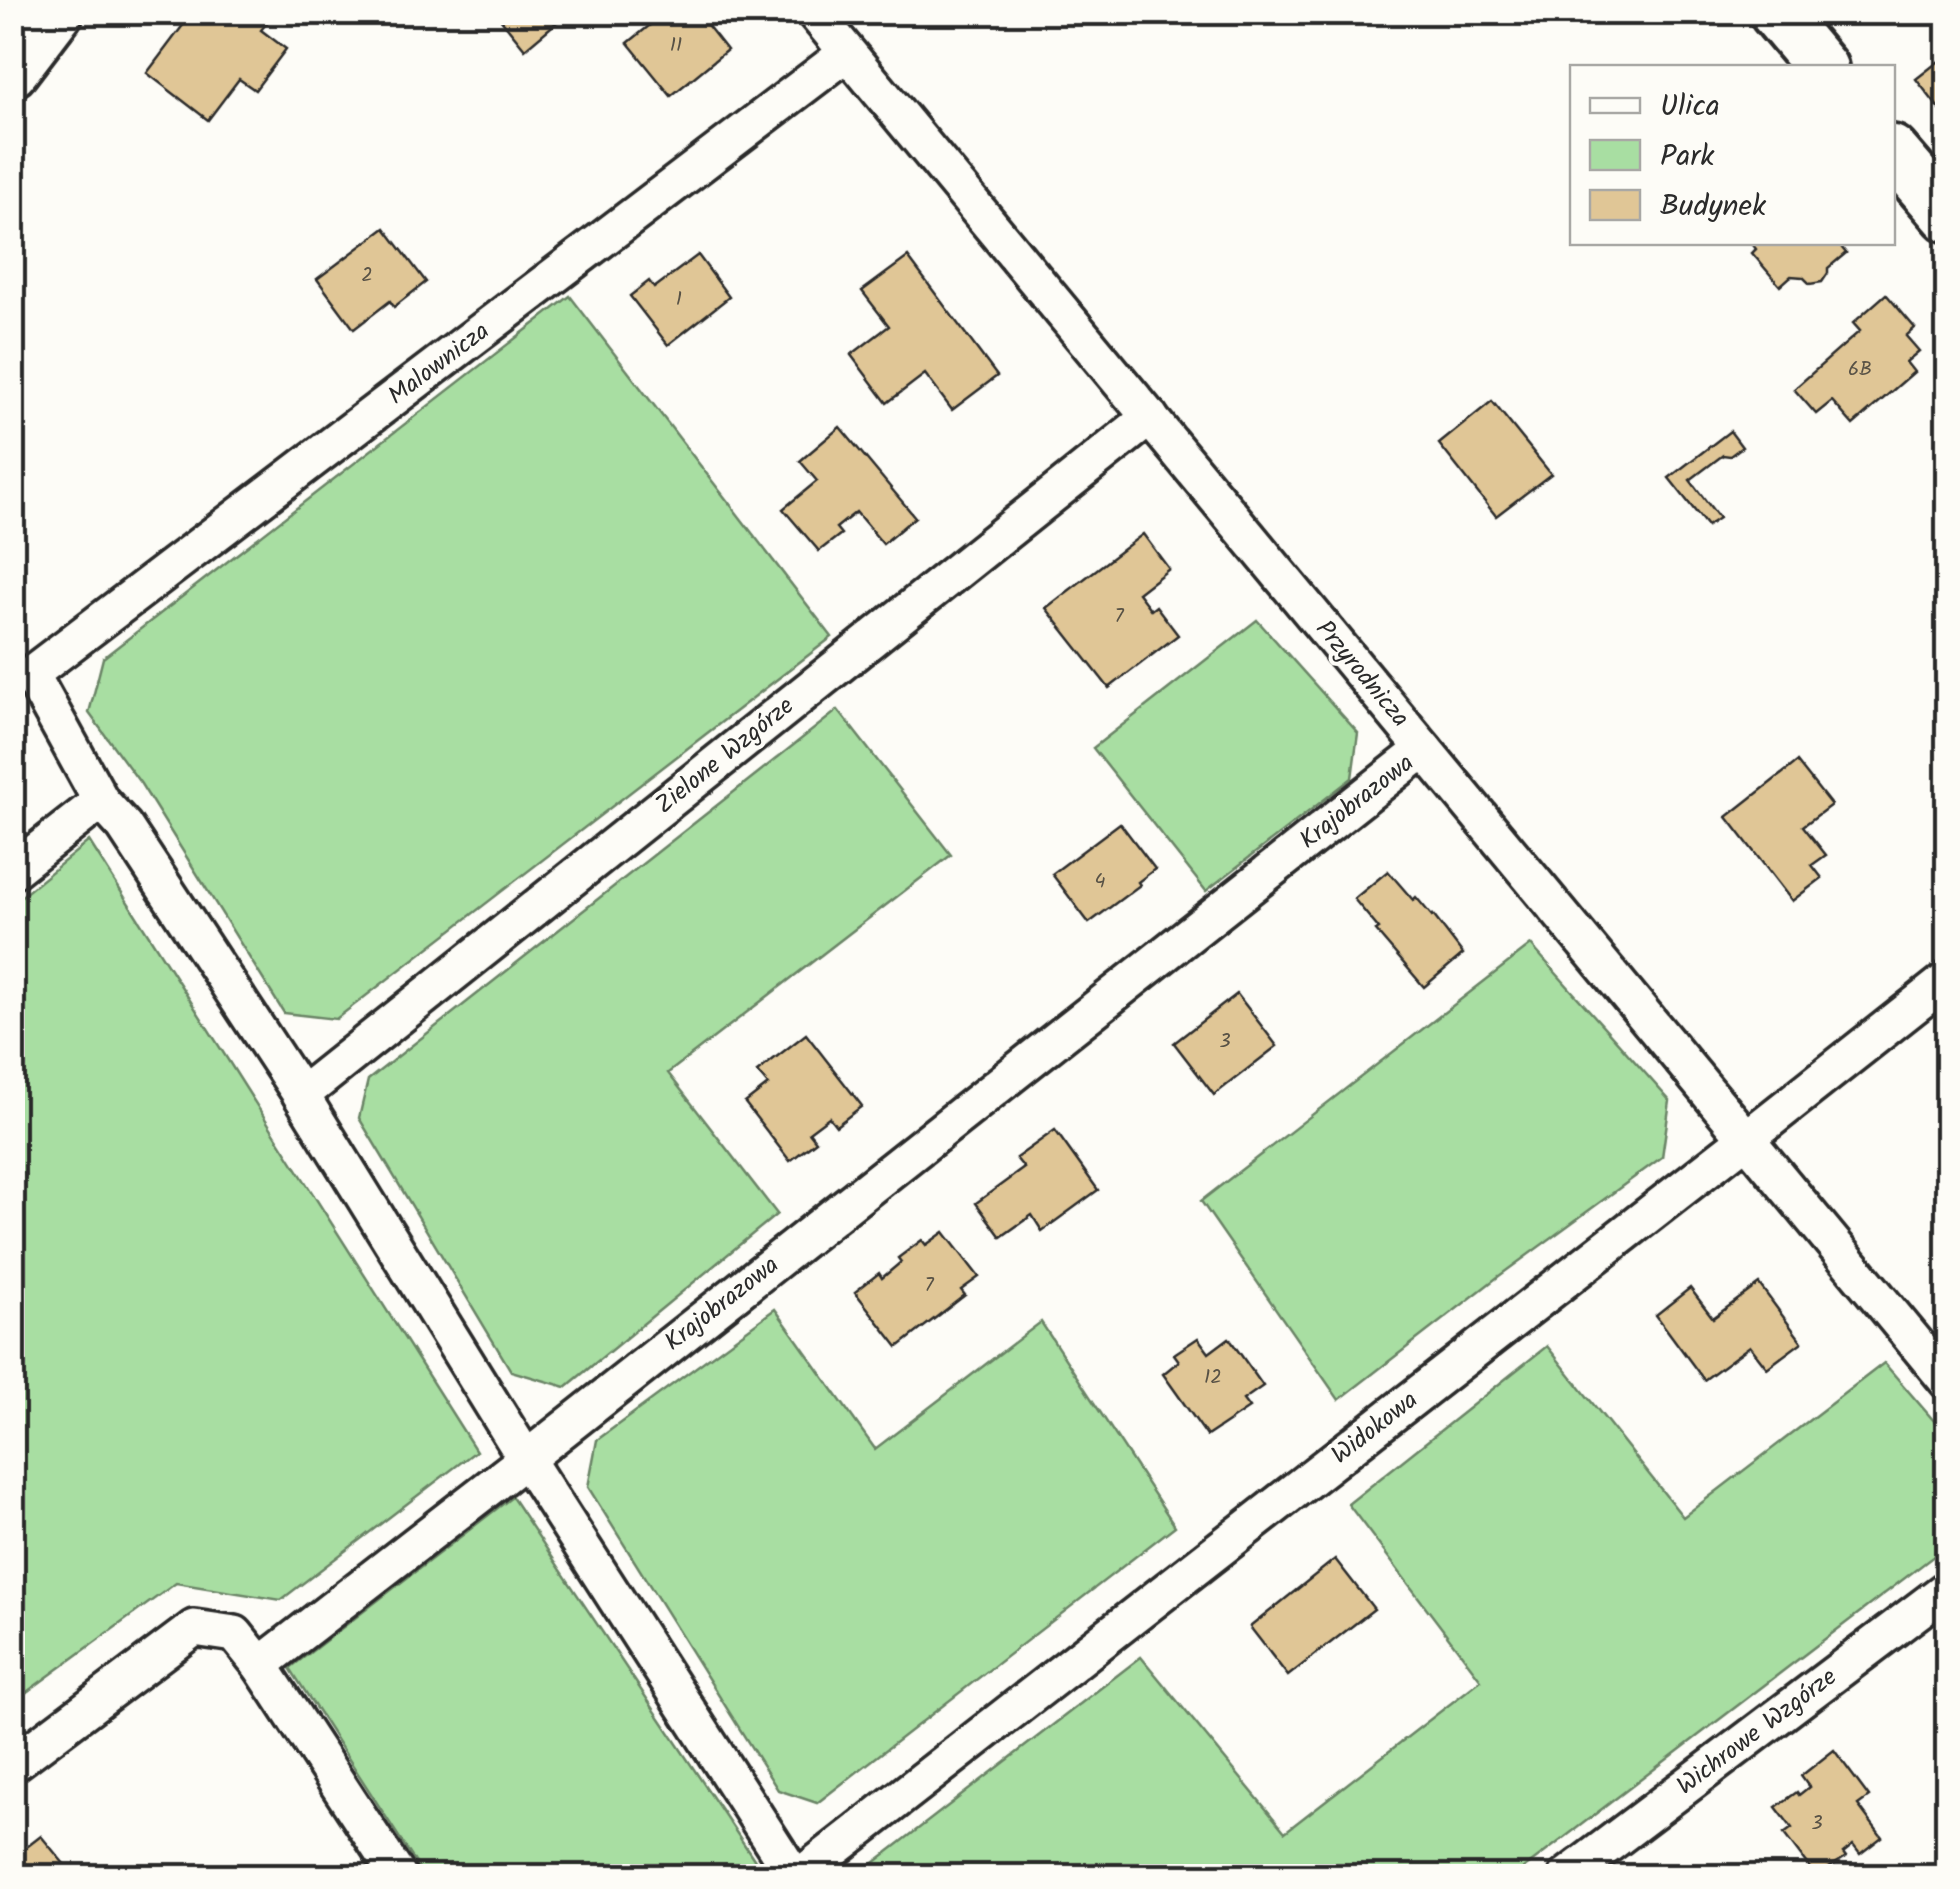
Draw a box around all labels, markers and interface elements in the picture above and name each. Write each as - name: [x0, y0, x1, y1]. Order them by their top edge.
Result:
- house number: 11: [670, 30, 682, 62]
- legend: [1570, 65, 1895, 245]
- text: Ulica: [1660, 83, 1720, 131]
- text: Park: [1660, 133, 1715, 181]
- text: Budynek: [1660, 183, 1767, 231]
- house number: 2: [361, 260, 373, 292]
- house number: 1: [676, 284, 682, 316]
- street label: Malownicza: [380, 312, 498, 416]
- house number: 6B: [1848, 354, 1872, 386]
- house number: 7: [1114, 601, 1124, 633]
- street label: Przyrodnicza: [1305, 611, 1419, 737]
- street label: Zielone Wzgórze: [647, 687, 803, 825]
- street label: Krajobrazowa: [1291, 744, 1423, 860]
- house number: 4: [1094, 866, 1106, 898]
- house number: 3: [1219, 1026, 1231, 1058]
- street label: Krajobrazowa: [656, 1246, 788, 1362]
- house number: 7: [924, 1270, 934, 1302]
- house number: 12: [1204, 1362, 1222, 1394]
- street label: Widokowa: [1323, 1381, 1427, 1475]
- street label: Wichrowe Wzgórze: [1668, 1658, 1846, 1806]
- house number: 3: [1811, 1808, 1823, 1840]

